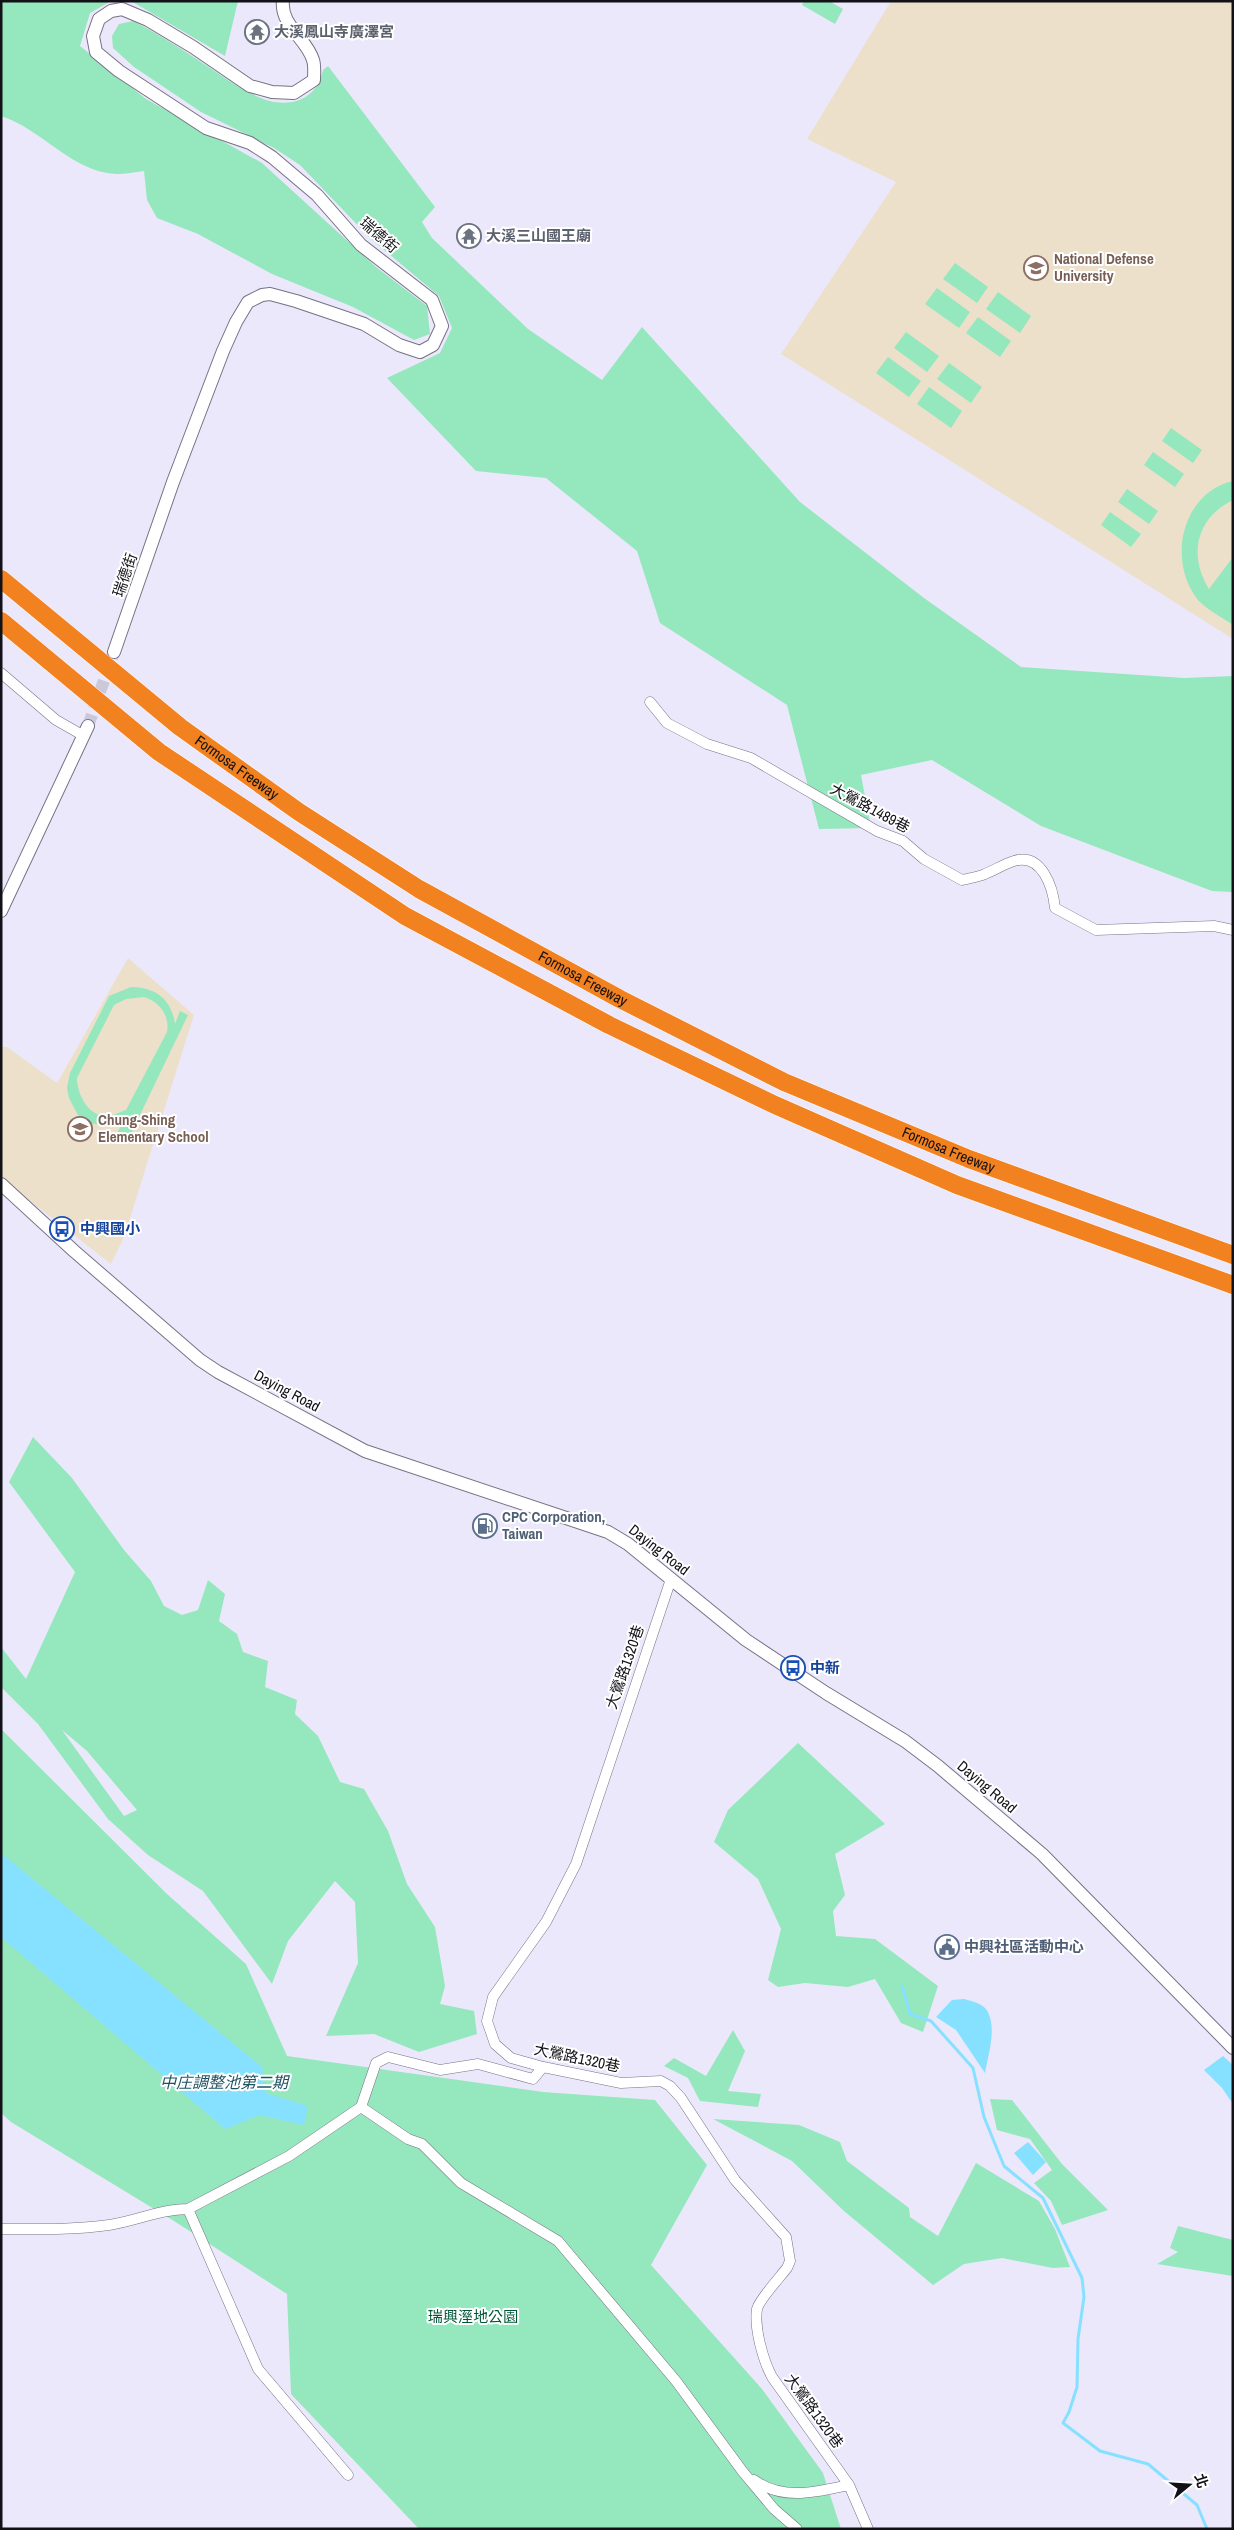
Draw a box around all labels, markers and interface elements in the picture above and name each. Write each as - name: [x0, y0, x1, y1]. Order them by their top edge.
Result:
- temple icon: 大溪鳳山寺廣澤宮: [244, 19, 270, 45]
- place label: 大溪鳳山寺廣澤宮: [274, 21, 394, 42]
- street label: 瑞德街: [355, 212, 403, 257]
- temple icon: 大溪三山國王廟: [456, 223, 482, 249]
- place label: 大溪三山國王廟: [486, 225, 591, 246]
- place label: National Defense University: [1054, 248, 1154, 286]
- school or university icon: National Defense University: [1023, 255, 1049, 281]
- street label: 瑞德街: [107, 550, 142, 600]
- street label: Formosa Freeway: [191, 730, 284, 805]
- street label: 大鶯路1489巷: [827, 778, 914, 837]
- street label: Formosa Freeway: [535, 945, 632, 1012]
- place label: Chung-Shing Elementary School: [98, 1109, 209, 1147]
- school or university icon: Chung-Shing Elementary School: [67, 1116, 93, 1142]
- street label: Formosa Freeway: [899, 1121, 999, 1178]
- bus stop icon: 中興國小: [49, 1216, 75, 1242]
- place label: 中興國小: [80, 1218, 141, 1239]
- street label: Daying Road: [251, 1364, 324, 1417]
- place label: CPC Corporation, Taiwan: [502, 1506, 605, 1544]
- fuel station icon: CPC Corporation, Taiwan: [472, 1513, 498, 1539]
- street label: Daying Road: [625, 1519, 694, 1580]
- street label: 大鶯路1320巷: [600, 1622, 649, 1712]
- bus stop icon: 中新: [780, 1655, 806, 1681]
- place label: 中新: [810, 1657, 840, 1678]
- street label: Daying Road: [953, 1755, 1022, 1818]
- public building icon: 中興社區活動中心: [934, 1934, 960, 1960]
- place label: 中興社區活動中心: [964, 1936, 1084, 1957]
- street label: 大鶯路1320巷: [532, 2038, 622, 2077]
- water label: 中庄調整池第二期: [160, 2071, 290, 2093]
- park label: 瑞興溼地公園: [428, 2306, 518, 2327]
- street label: 大鶯路1320巷: [780, 2369, 849, 2452]
- north arrow: [1164, 2460, 1214, 2510]
- text: 北: [1191, 2472, 1212, 2490]

